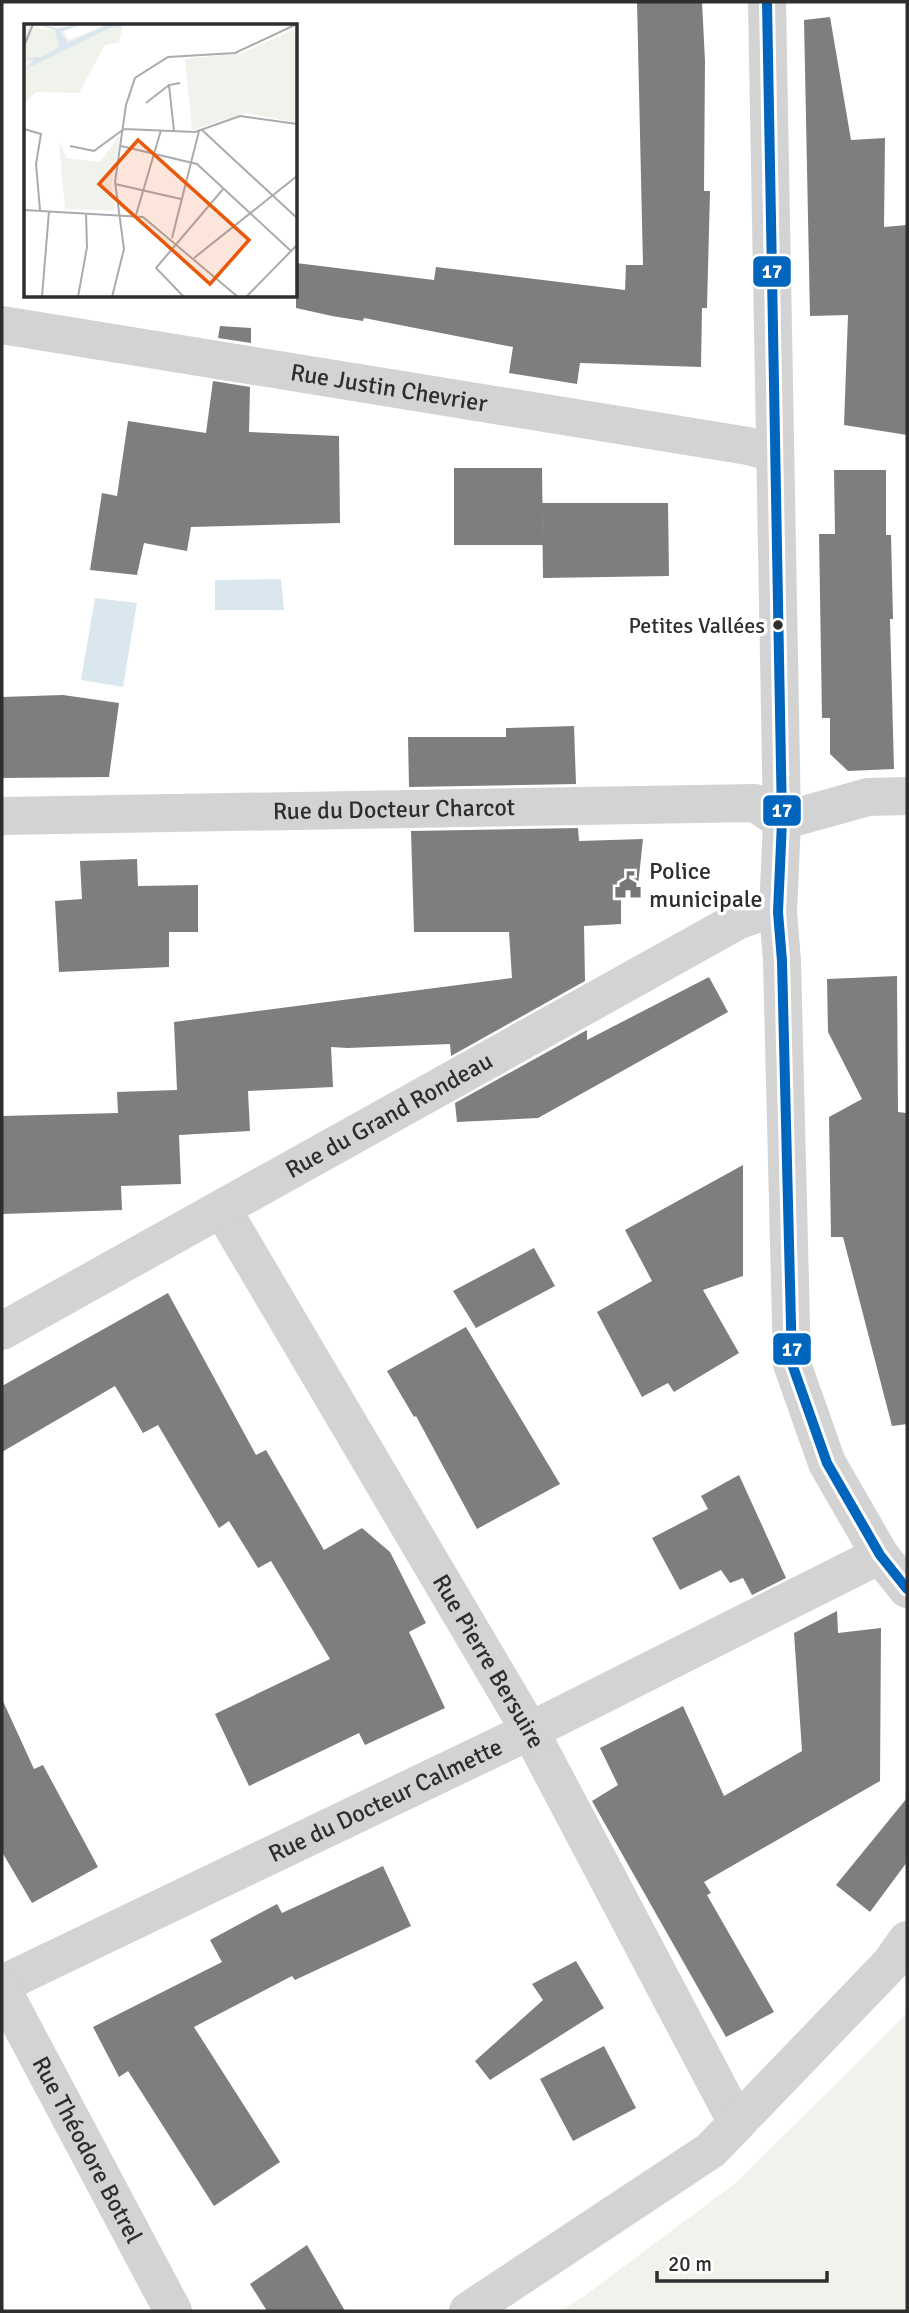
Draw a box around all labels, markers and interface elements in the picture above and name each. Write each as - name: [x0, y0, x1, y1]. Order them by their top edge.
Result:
- inset map: [24, 24, 298, 298]
- line badge: 17: [752, 255, 792, 288]
- text: 17: [762, 260, 782, 284]
- street label: Rue Justin Chevrier: [288, 357, 490, 419]
- place label: Petites Vallées: [628, 612, 765, 639]
- marker: Petites Vallées: [771, 618, 785, 632]
- street label: Rue du Docteur Charcot: [273, 792, 515, 826]
- line badge: 17: [762, 794, 802, 827]
- text: 17: [772, 799, 792, 823]
- place label: Police municipale: [649, 856, 763, 914]
- public building icon: Police municipale: [613, 870, 643, 900]
- street label: Rue du Grand Rondeau: [280, 1046, 498, 1185]
- line badge: 17: [772, 1332, 812, 1366]
- text: 17: [782, 1338, 802, 1362]
- street label: Rue Pierre Bersuire: [426, 1569, 551, 1753]
- street label: Rue du Docteur Calmette: [264, 1732, 507, 1869]
- street label: Rue Théodore Botrel: [26, 2051, 149, 2248]
- scale bar: [657, 2240, 827, 2284]
- text: 20 m: [668, 2251, 712, 2277]

